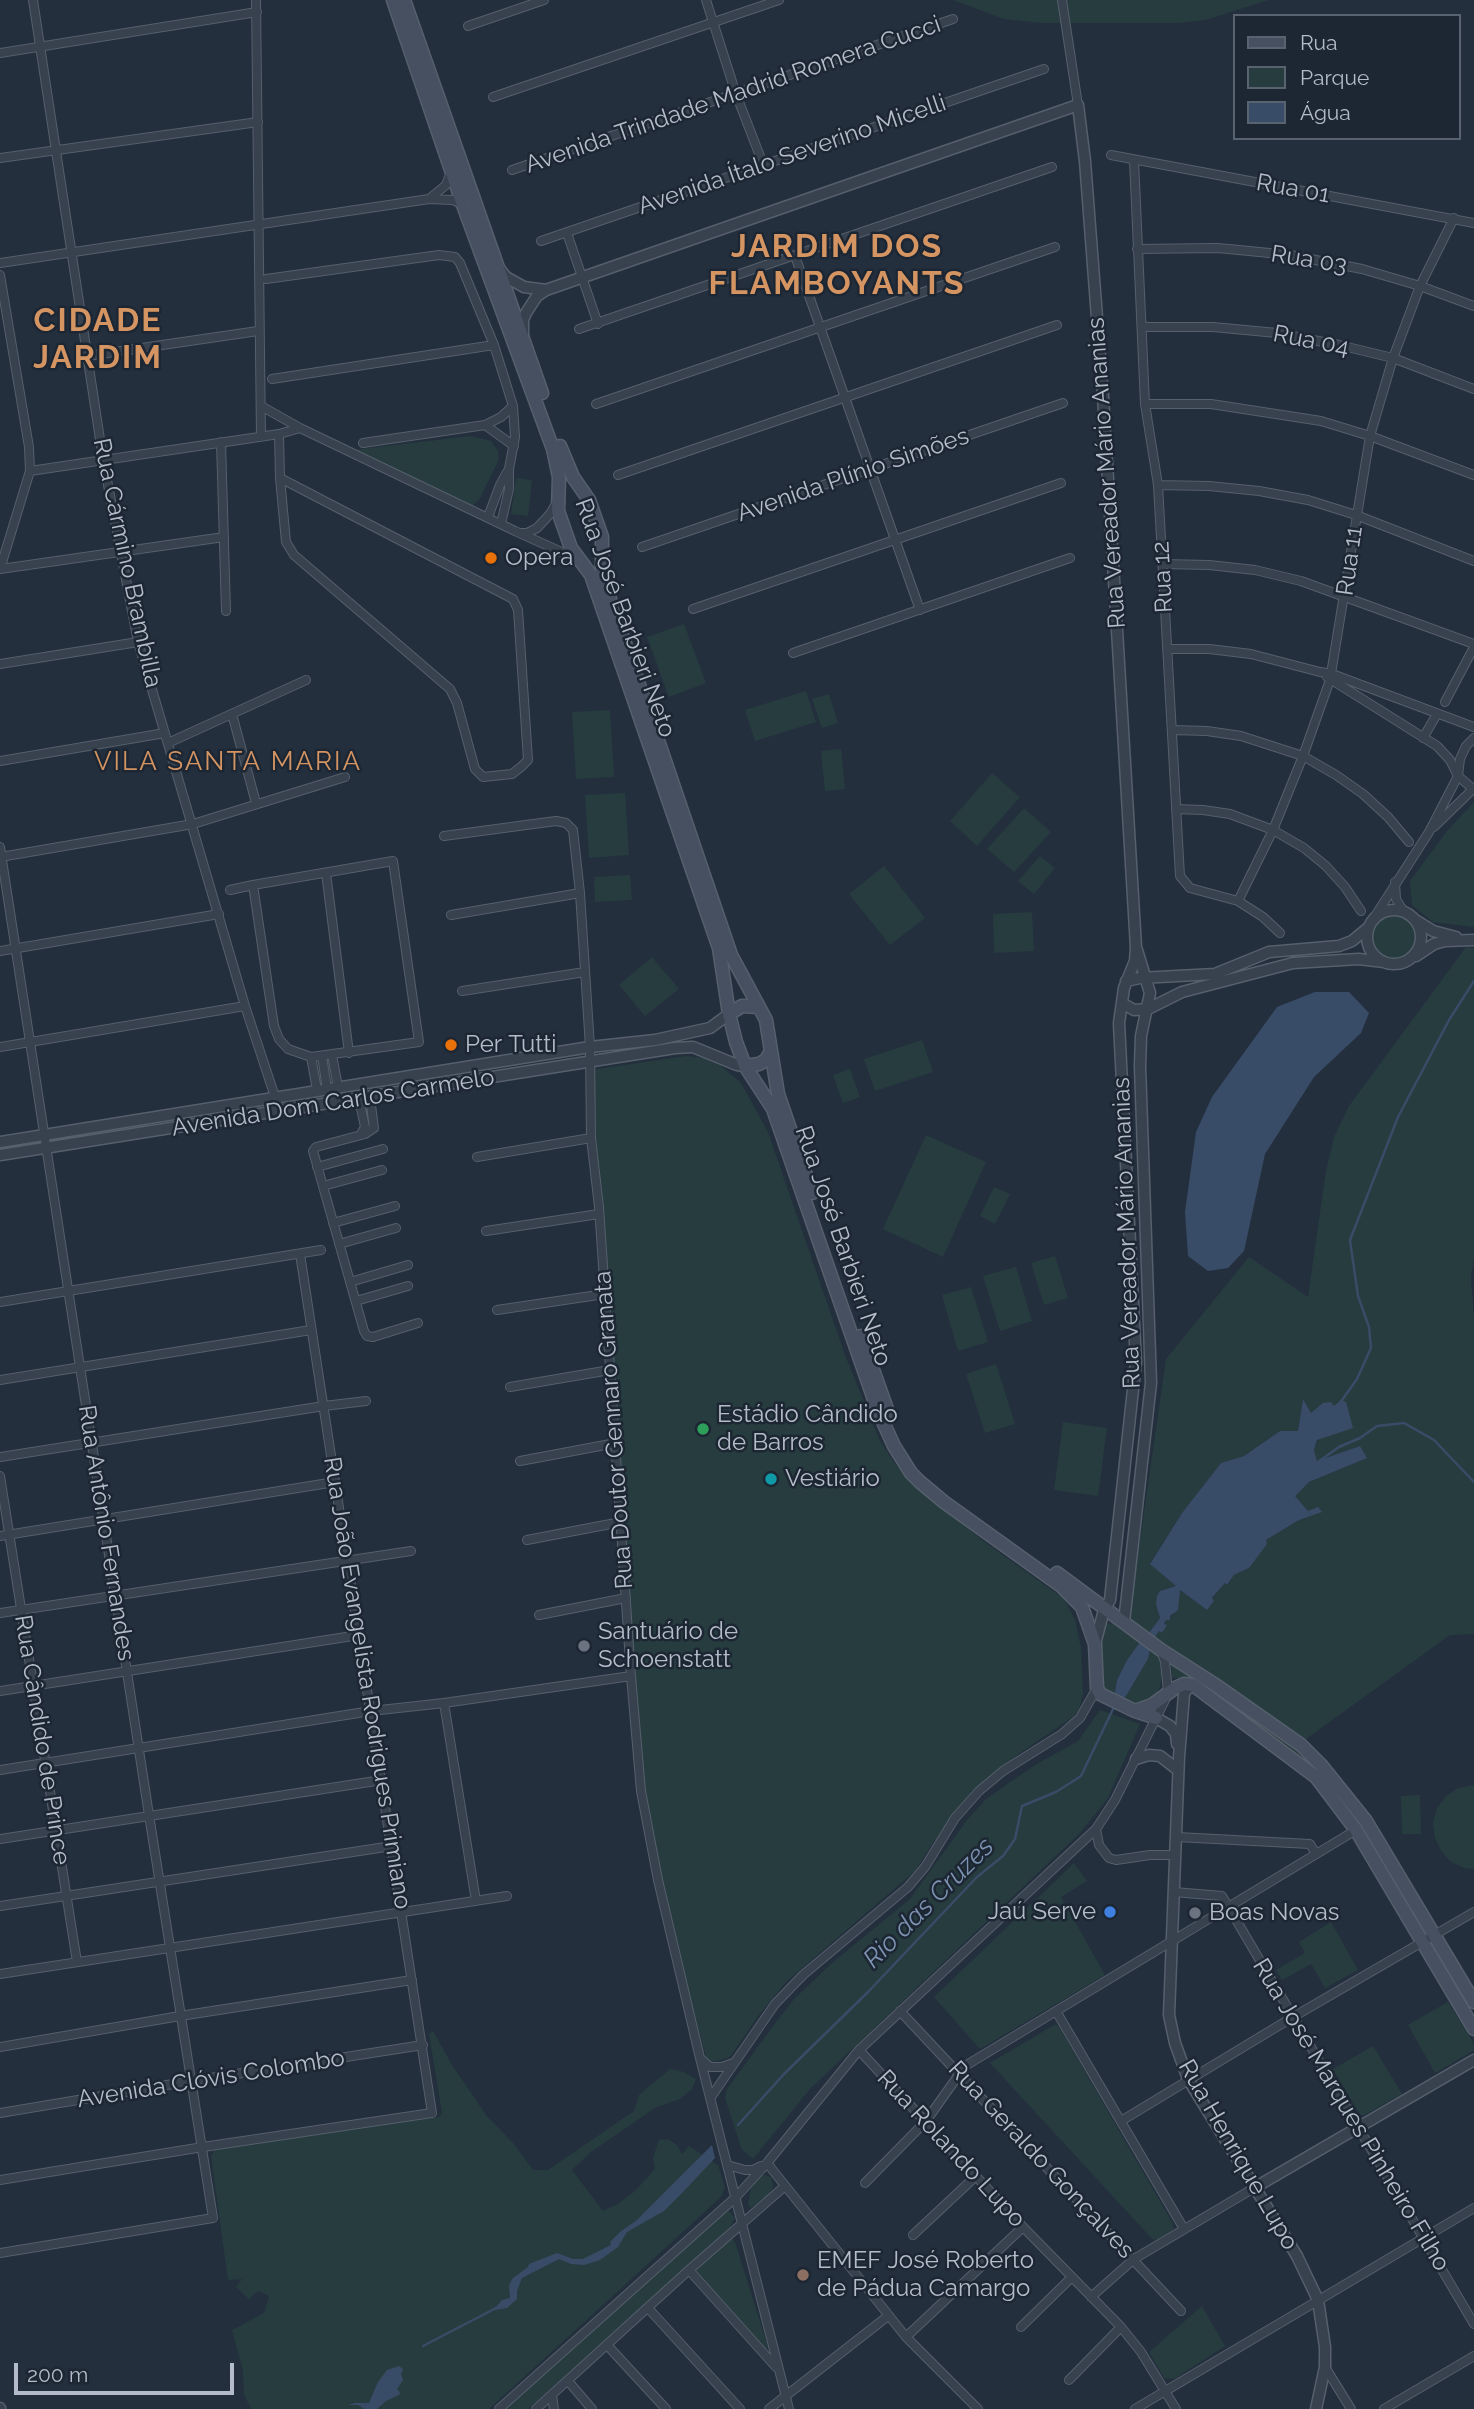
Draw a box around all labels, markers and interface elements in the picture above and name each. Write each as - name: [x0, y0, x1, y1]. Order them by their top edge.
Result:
- street label: Avenida Trindade Madrid Romera Cucci: [521, 10, 945, 180]
- legend: [1232, 14, 1460, 140]
- text: Rua: [1300, 30, 1337, 55]
- text: Parque: [1300, 65, 1369, 90]
- street label: Avenida Ítalo Severino Micelli: [634, 89, 950, 221]
- text: Água: [1300, 100, 1351, 125]
- street label: Rua 01: [1254, 168, 1332, 210]
- district label: JARDIM DOS FLAMBOYANTS: [710, 228, 964, 303]
- street label: Rua 03: [1269, 240, 1349, 280]
- district label: CIDADE JARDIM: [34, 302, 162, 377]
- street label: Rua Vereador Mário Ananias: [1082, 316, 1132, 630]
- street label: Rua 04: [1271, 320, 1351, 362]
- street label: Avenida Plínio Simões: [733, 422, 973, 528]
- street label: Rua Cármino Brambilla: [86, 436, 168, 690]
- street label: Rua José Barbieri Neto: [568, 495, 682, 741]
- street label: Rua 11: [1331, 525, 1369, 597]
- street label: Rua 12: [1147, 540, 1179, 614]
- place label: Opera: [505, 544, 573, 572]
- marker: Opera: [483, 550, 499, 566]
- district label: VILA SANTA MARIA: [96, 746, 360, 778]
- place label: Per Tutti: [465, 1031, 557, 1059]
- marker: Per Tutti: [443, 1037, 459, 1053]
- street label: Avenida Dom Carlos Carmelo: [170, 1063, 496, 1143]
- street label: Rua Vereador Mário Ananias: [1107, 1077, 1147, 1389]
- street label: Rua José Barbieri Neto: [788, 1122, 898, 1370]
- street label: Rua Doutor Gennaro Granata: [589, 1270, 639, 1590]
- place label: Estádio Cândido de Barros: [717, 1401, 898, 1457]
- street label: Rua Antônio Fernandes: [72, 1403, 140, 1663]
- marker: Estádio Cândido de Barros: [695, 1421, 711, 1437]
- street label: Rua João Evangelista Rodrigues Primiano: [317, 1455, 417, 1911]
- place label: Vestiário: [785, 1465, 880, 1493]
- marker: Vestiário: [763, 1471, 779, 1487]
- street label: Rua Cândido de Prince: [8, 1613, 76, 1867]
- place label: Santuário de Schoenstatt: [598, 1618, 738, 1674]
- marker: Santuário de Schoenstatt: [576, 1638, 592, 1654]
- water label: Rio das Cruzes: [857, 1831, 1001, 1975]
- place label: Jaú Serve: [988, 1898, 1096, 1926]
- place label: Boas Novas: [1209, 1899, 1339, 1927]
- marker: Jaú Serve: [1102, 1904, 1118, 1920]
- marker: Boas Novas: [1187, 1905, 1203, 1921]
- street label: Rua José Marques Pinheiro Filho: [1246, 1954, 1456, 2276]
- street label: Avenida Clóvis Colombo: [75, 2044, 347, 2114]
- street label: Rua Geraldo Gonçalves: [942, 2055, 1140, 2265]
- street label: Rua Henrique Lupo: [1172, 2055, 1304, 2255]
- street label: Rua Rolando Lupo: [871, 2064, 1031, 2234]
- place label: EMEF José Roberto de Pádua Camargo: [817, 2247, 1034, 2303]
- marker: EMEF José Roberto de Pádua Camargo: [795, 2267, 811, 2283]
- scale bar: [18, 2350, 238, 2394]
- text: 200 m: [27, 2362, 88, 2387]

